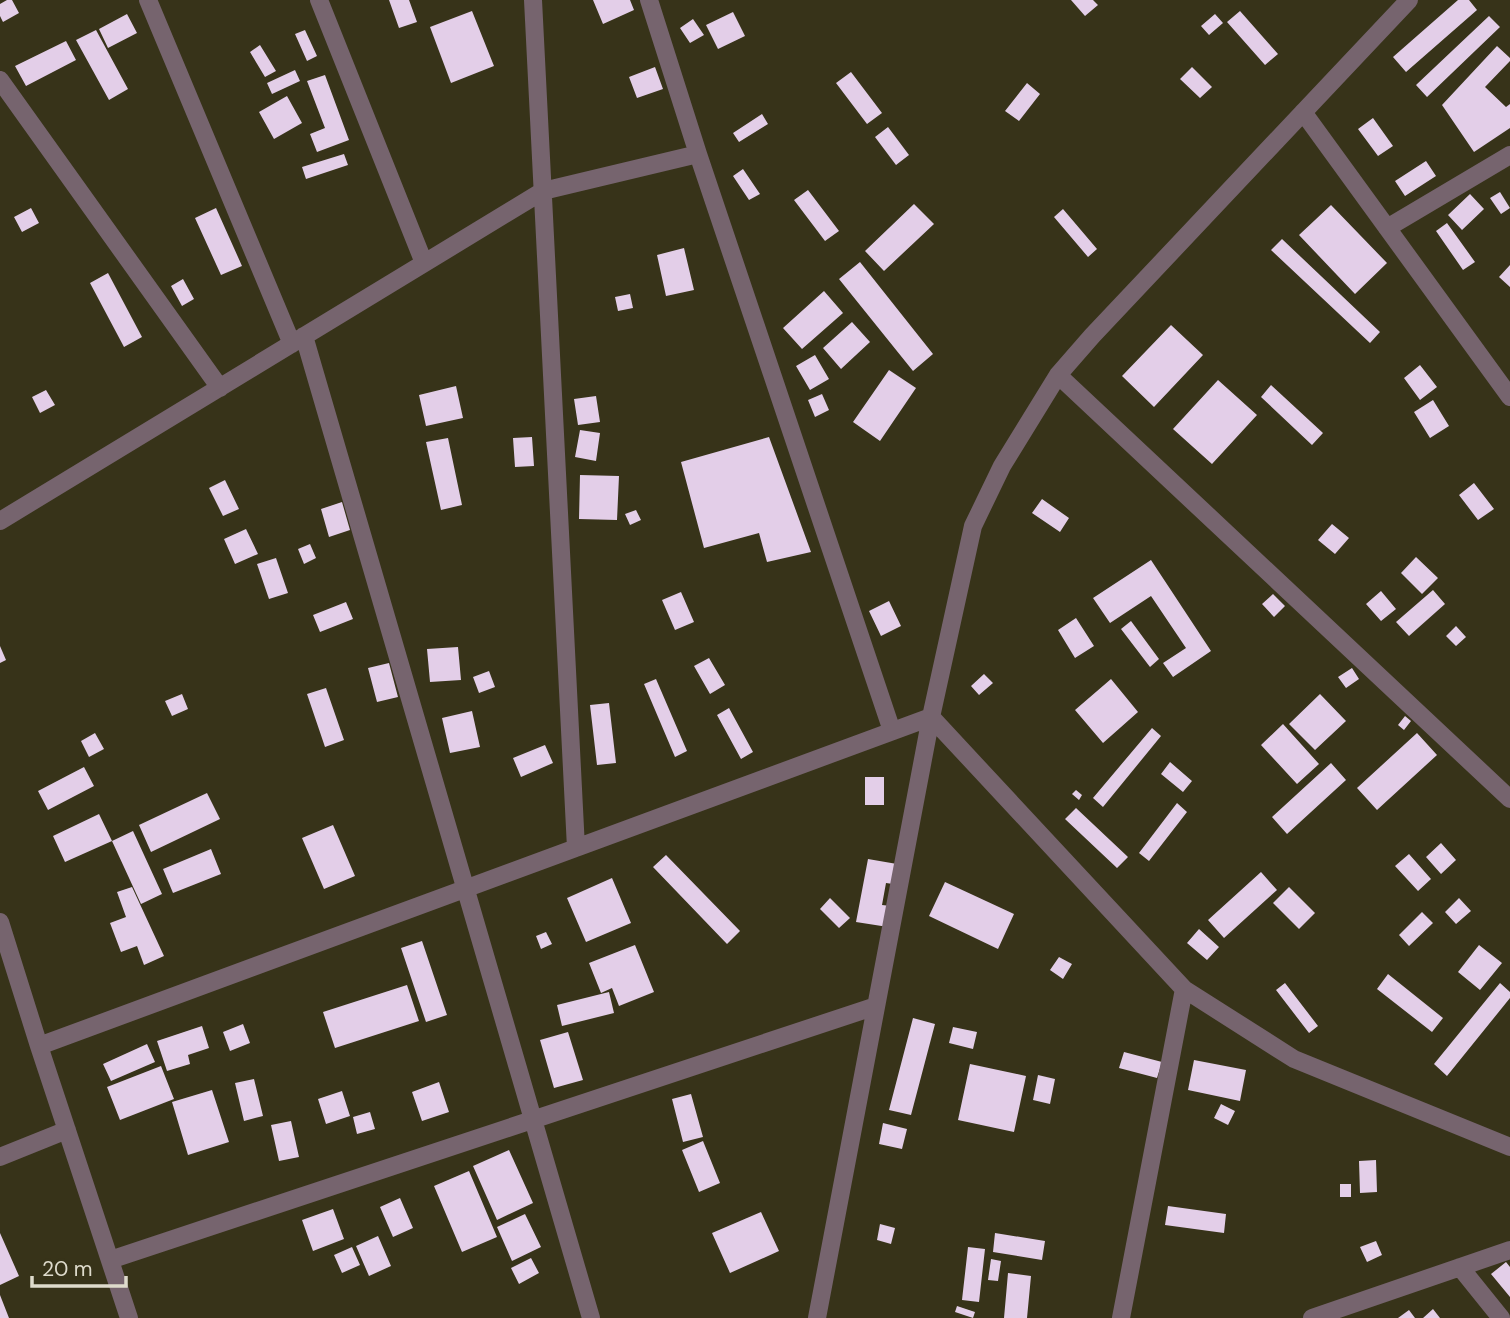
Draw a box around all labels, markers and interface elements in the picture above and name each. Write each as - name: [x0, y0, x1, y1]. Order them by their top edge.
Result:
- scale bar: [32, 1244, 126, 1288]
- text: 20 m: [42, 1255, 93, 1283]

